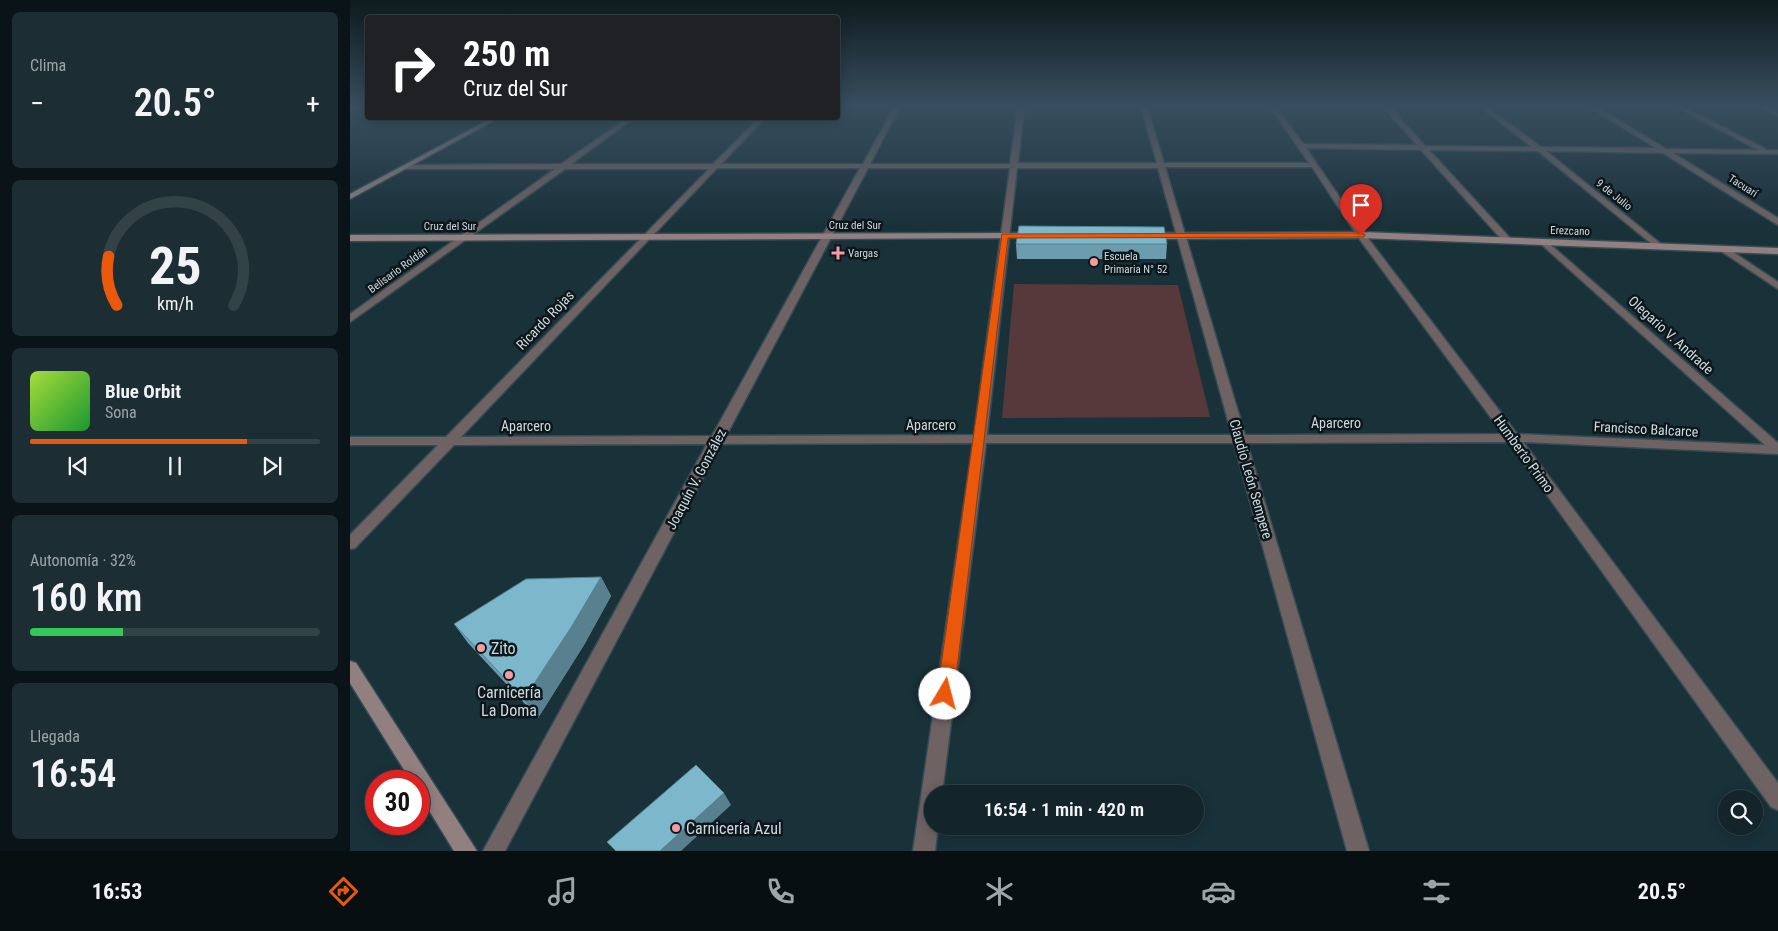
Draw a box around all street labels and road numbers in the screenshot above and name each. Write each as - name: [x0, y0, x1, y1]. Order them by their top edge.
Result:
- street label: Tacuarí: [1726, 172, 1760, 200]
- street label: 9 de Julio: [1593, 177, 1635, 214]
- street label: Cruz del Sur: [829, 219, 882, 232]
- street label: Cruz del Sur: [424, 220, 477, 233]
- street label: Erezcano: [1550, 224, 1591, 238]
- street label: Belisario Roldán: [366, 244, 430, 296]
- street label: Ricardo Rojas: [513, 287, 577, 353]
- street label: Olegario V. Andrade: [1625, 293, 1717, 378]
- street label: Humberto Primo: [1491, 412, 1557, 496]
- street label: Aparcero: [1311, 415, 1361, 431]
- street label: Aparcero: [906, 417, 956, 433]
- street label: Claudio León Sempere: [1226, 417, 1276, 541]
- street label: Aparcero: [501, 418, 551, 434]
- street label: Francisco Balcarce: [1593, 418, 1699, 440]
- street label: Joaquín V. González: [663, 426, 729, 532]

